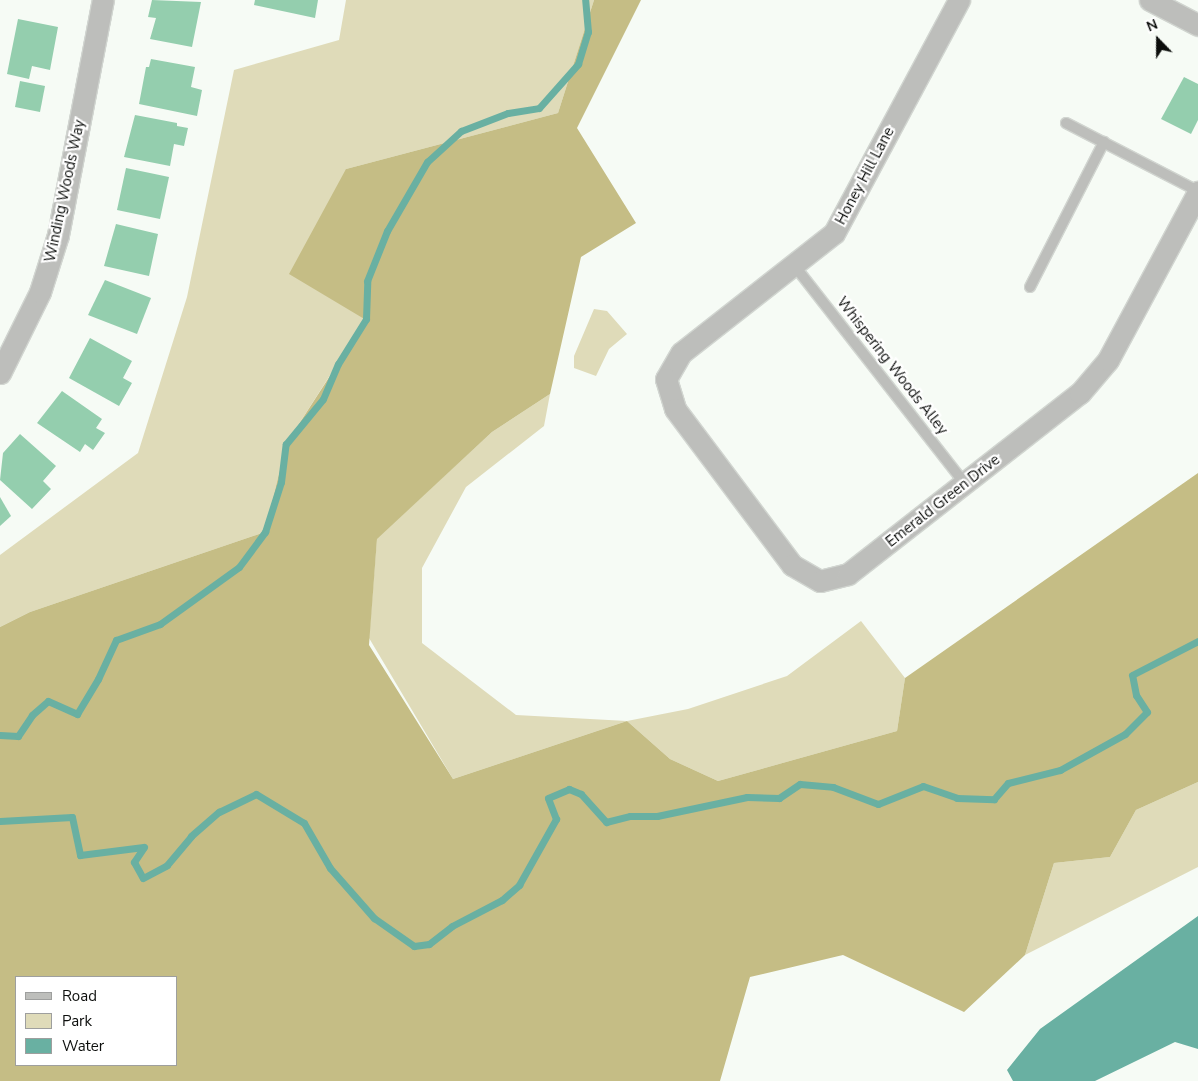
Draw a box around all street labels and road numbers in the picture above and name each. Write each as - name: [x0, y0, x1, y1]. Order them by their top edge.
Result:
- street label: Winding Woods Way: [41, 118, 89, 264]
- street label: Honey Hill Lane: [832, 124, 898, 228]
- street label: Whispering Woods Alley: [833, 294, 951, 438]
- street label: Emerald Green Drive: [882, 451, 1004, 551]

